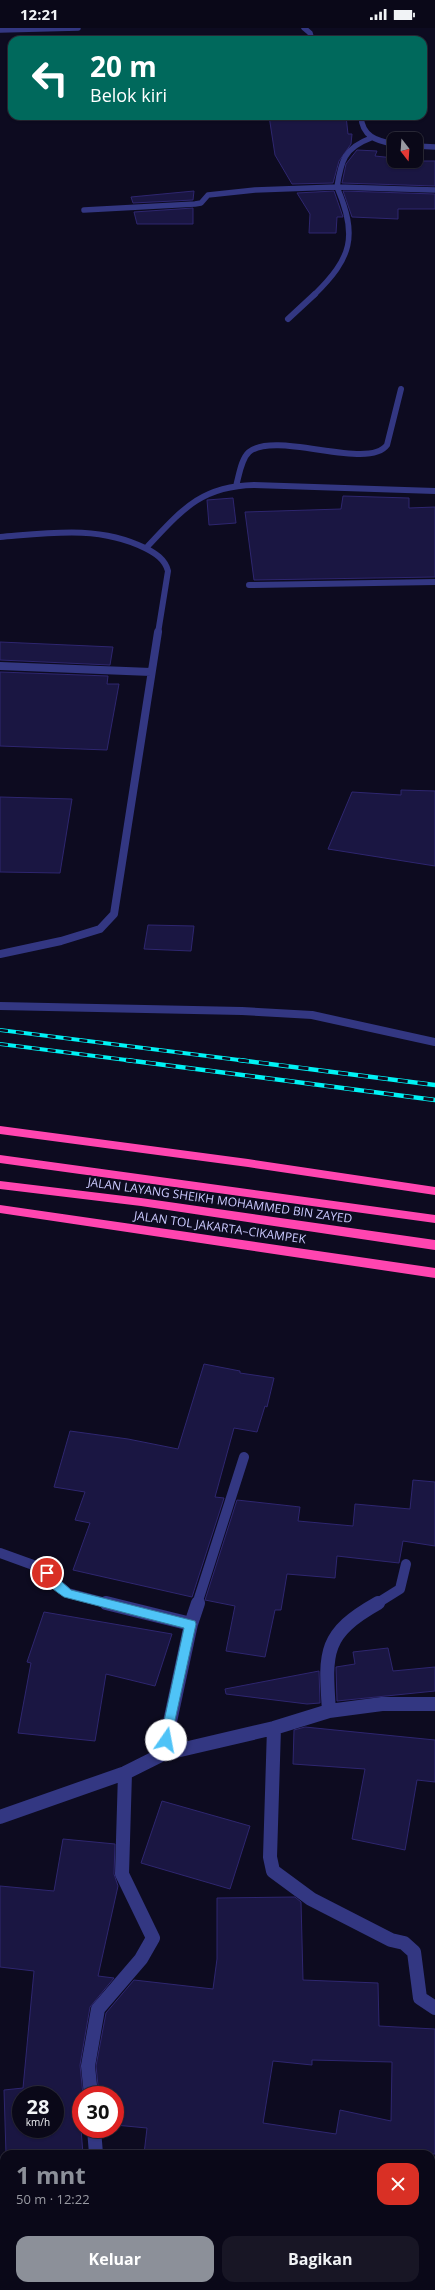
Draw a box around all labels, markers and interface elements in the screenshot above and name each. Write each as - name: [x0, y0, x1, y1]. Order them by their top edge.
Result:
- text: 12:21: [20, 4, 59, 24]
- text: 20 m: [90, 47, 157, 85]
- icon: left: [24, 52, 76, 104]
- text: Belok kiri: [90, 83, 167, 107]
- north arrow: [387, 132, 423, 168]
- map controls: [387, 132, 423, 168]
- street label: JALAN LAYANG SHEIKH MOHAMMED BIN ZAYED: [86, 1173, 353, 1227]
- street label: JALAN TOL JAKARTA–CIKAMPEK: [132, 1206, 308, 1248]
- pin: [30, 1556, 64, 1590]
- icon: arrive: [36, 1562, 58, 1584]
- position arrow: [145, 1719, 187, 1761]
- speed limit sign: 30: [72, 2086, 124, 2138]
- text: 28: [27, 2093, 49, 2120]
- text: km/h: [26, 2115, 50, 2129]
- text: 1 mnt: [16, 2158, 86, 2191]
- button: close: [377, 2163, 419, 2205]
- text: 50 m · 12:22: [16, 2190, 90, 2208]
- button: Keluar: [16, 2236, 214, 2282]
- button: Bagikan: [222, 2236, 419, 2282]

